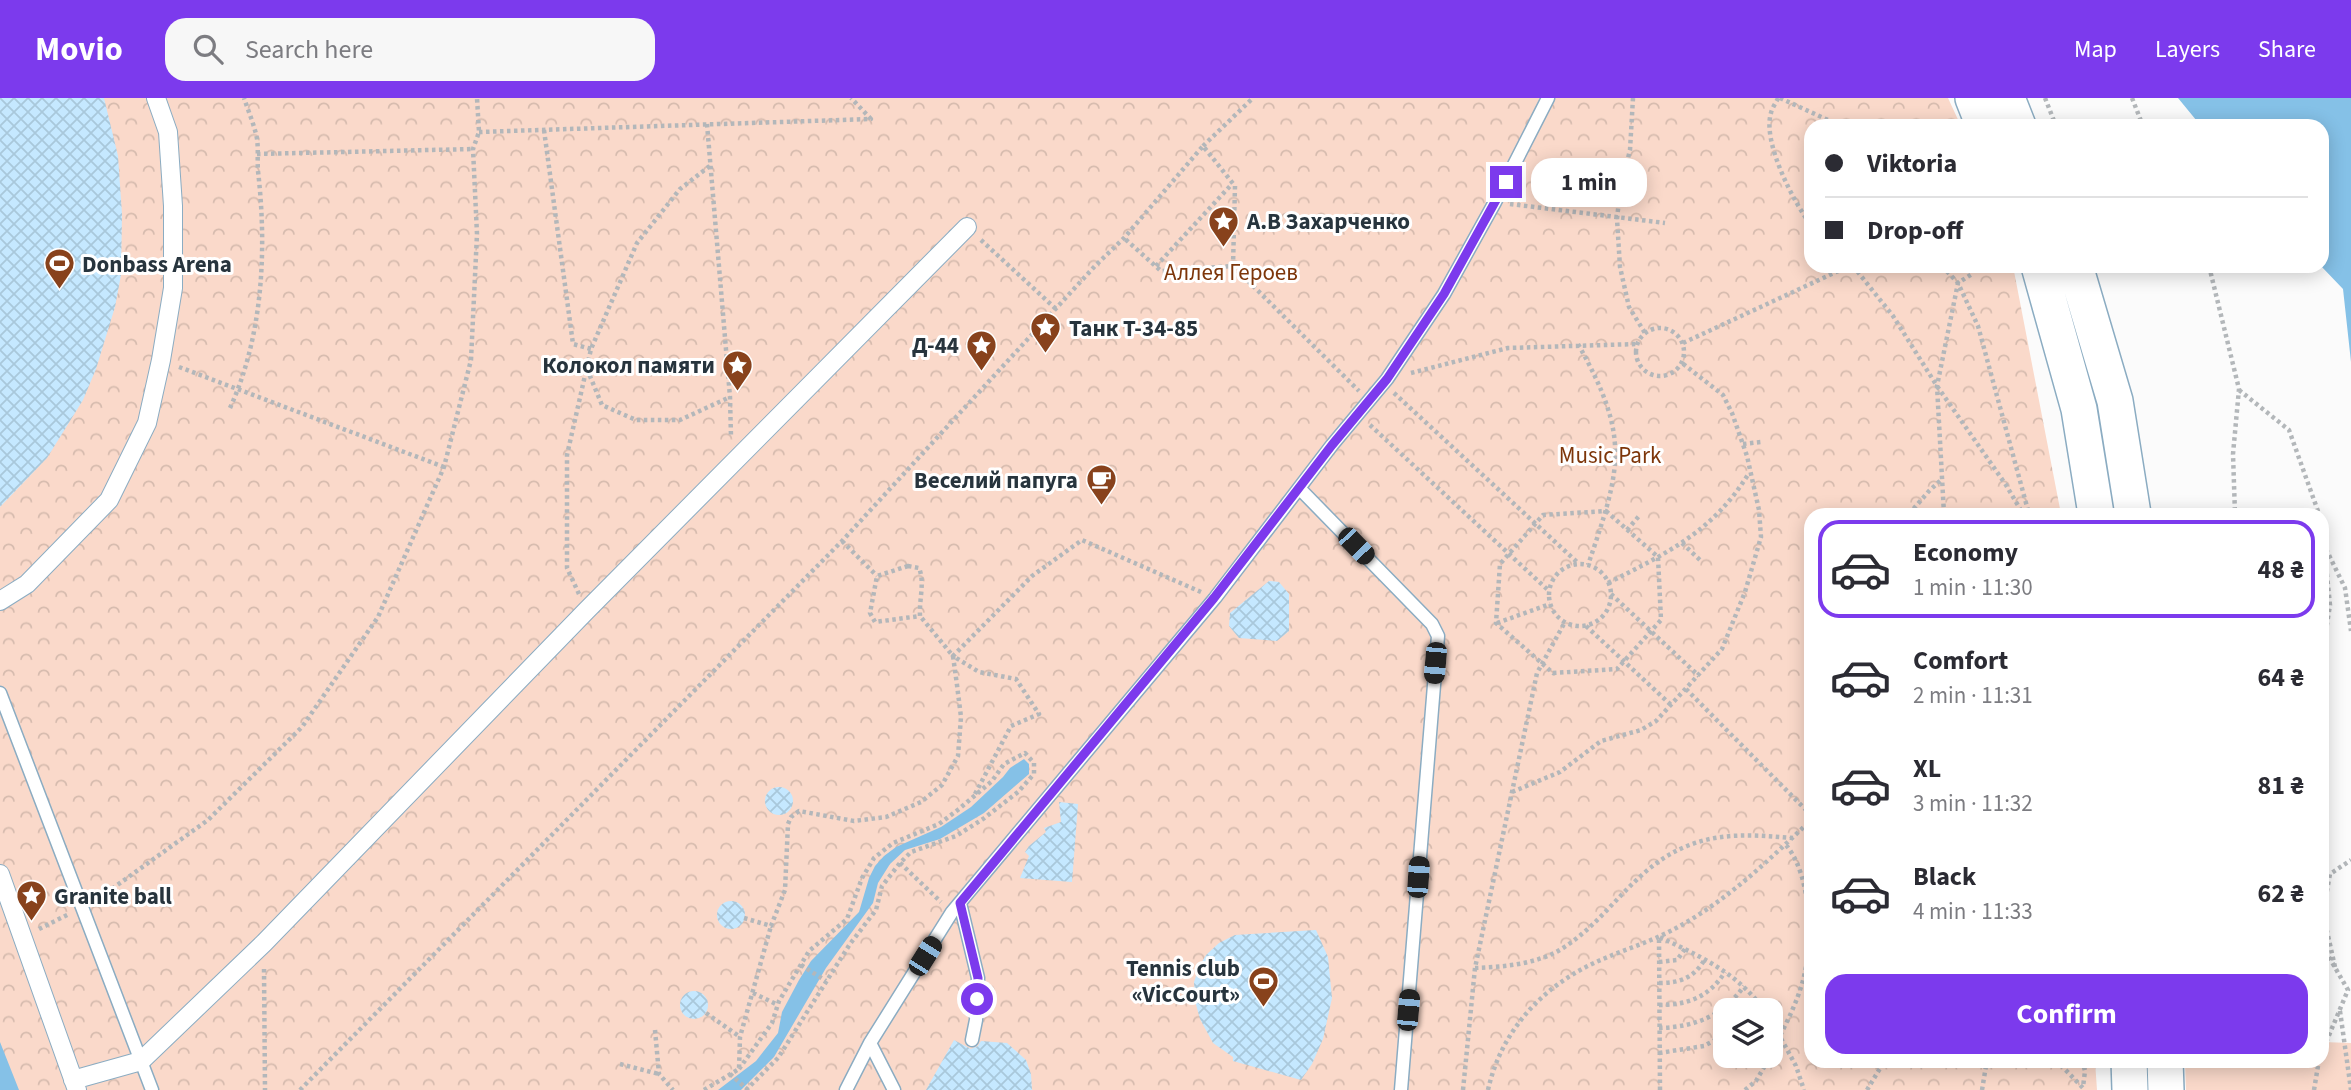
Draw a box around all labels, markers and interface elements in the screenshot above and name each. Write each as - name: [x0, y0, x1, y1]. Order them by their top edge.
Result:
- search box: [165, 18, 655, 81]
- text: Movio: [35, 26, 123, 73]
- icon: search: [189, 30, 227, 68]
- text: Search here: [245, 31, 373, 68]
- text: Map: [2074, 32, 2117, 67]
- text: Layers: [2155, 32, 2220, 67]
- text: Share: [2258, 32, 2316, 67]
- text: Viktoria: [1867, 145, 1957, 182]
- callout: 1 min: [1530, 158, 1646, 206]
- route end: [1490, 166, 1522, 198]
- text: 1 min: [1561, 166, 1617, 199]
- place icon: А.В Захарченко: [1207, 204, 1241, 248]
- place label: А.В Захарченко: [1246, 205, 1410, 238]
- text: Drop-off: [1867, 212, 1963, 249]
- sports icon: Donbass Arena: [42, 247, 76, 291]
- place label: Donbass Arena: [82, 248, 232, 281]
- park label: Аллея Героев: [1164, 256, 1298, 289]
- place icon: Танк Т-34-85: [1029, 311, 1063, 355]
- place label: Танк Т-34-85: [1069, 312, 1198, 345]
- place icon: Д-44: [965, 328, 999, 372]
- place label: Д-44: [912, 329, 959, 362]
- place icon: Колокол памяти: [721, 348, 755, 392]
- place label: Колокол памяти: [542, 349, 715, 382]
- park label: Music Park: [1559, 439, 1662, 472]
- cafe icon: Веселий папуга: [1084, 463, 1118, 507]
- place label: Веселий папуга: [914, 464, 1078, 497]
- car: [1334, 524, 1379, 568]
- text: Economy: [1913, 534, 2018, 571]
- icon: car: [1829, 538, 1892, 601]
- text: 48 ₴: [2258, 551, 2304, 588]
- text: 1 min · 11:30: [1913, 571, 2033, 604]
- car: [1423, 641, 1448, 685]
- text: Comfort: [1913, 642, 2008, 679]
- icon: car: [1829, 646, 1892, 709]
- text: 64 ₴: [2258, 659, 2304, 696]
- text: 2 min · 11:31: [1913, 679, 2033, 712]
- text: XL: [1913, 750, 1941, 787]
- icon: car: [1829, 754, 1892, 817]
- text: 81 ₴: [2258, 767, 2304, 804]
- text: 3 min · 11:32: [1913, 787, 2033, 820]
- car: [1407, 855, 1430, 899]
- text: Black: [1913, 858, 1976, 895]
- icon: car: [1829, 862, 1892, 925]
- text: 62 ₴: [2258, 875, 2304, 912]
- place icon: Granite ball: [14, 879, 48, 923]
- place label: Granite ball: [54, 880, 172, 913]
- text: 4 min · 11:33: [1913, 895, 2033, 928]
- car: [905, 933, 946, 979]
- place label: Tennis club «VicCourt»: [1126, 952, 1240, 1011]
- sports icon: Tennis club «VicCourt»: [1246, 964, 1280, 1008]
- button: Confirm: [1825, 974, 2308, 1054]
- route start: [961, 983, 993, 1015]
- car: [1396, 988, 1421, 1032]
- map controls: [1713, 998, 1783, 1068]
- button: layers: [1713, 998, 1783, 1068]

